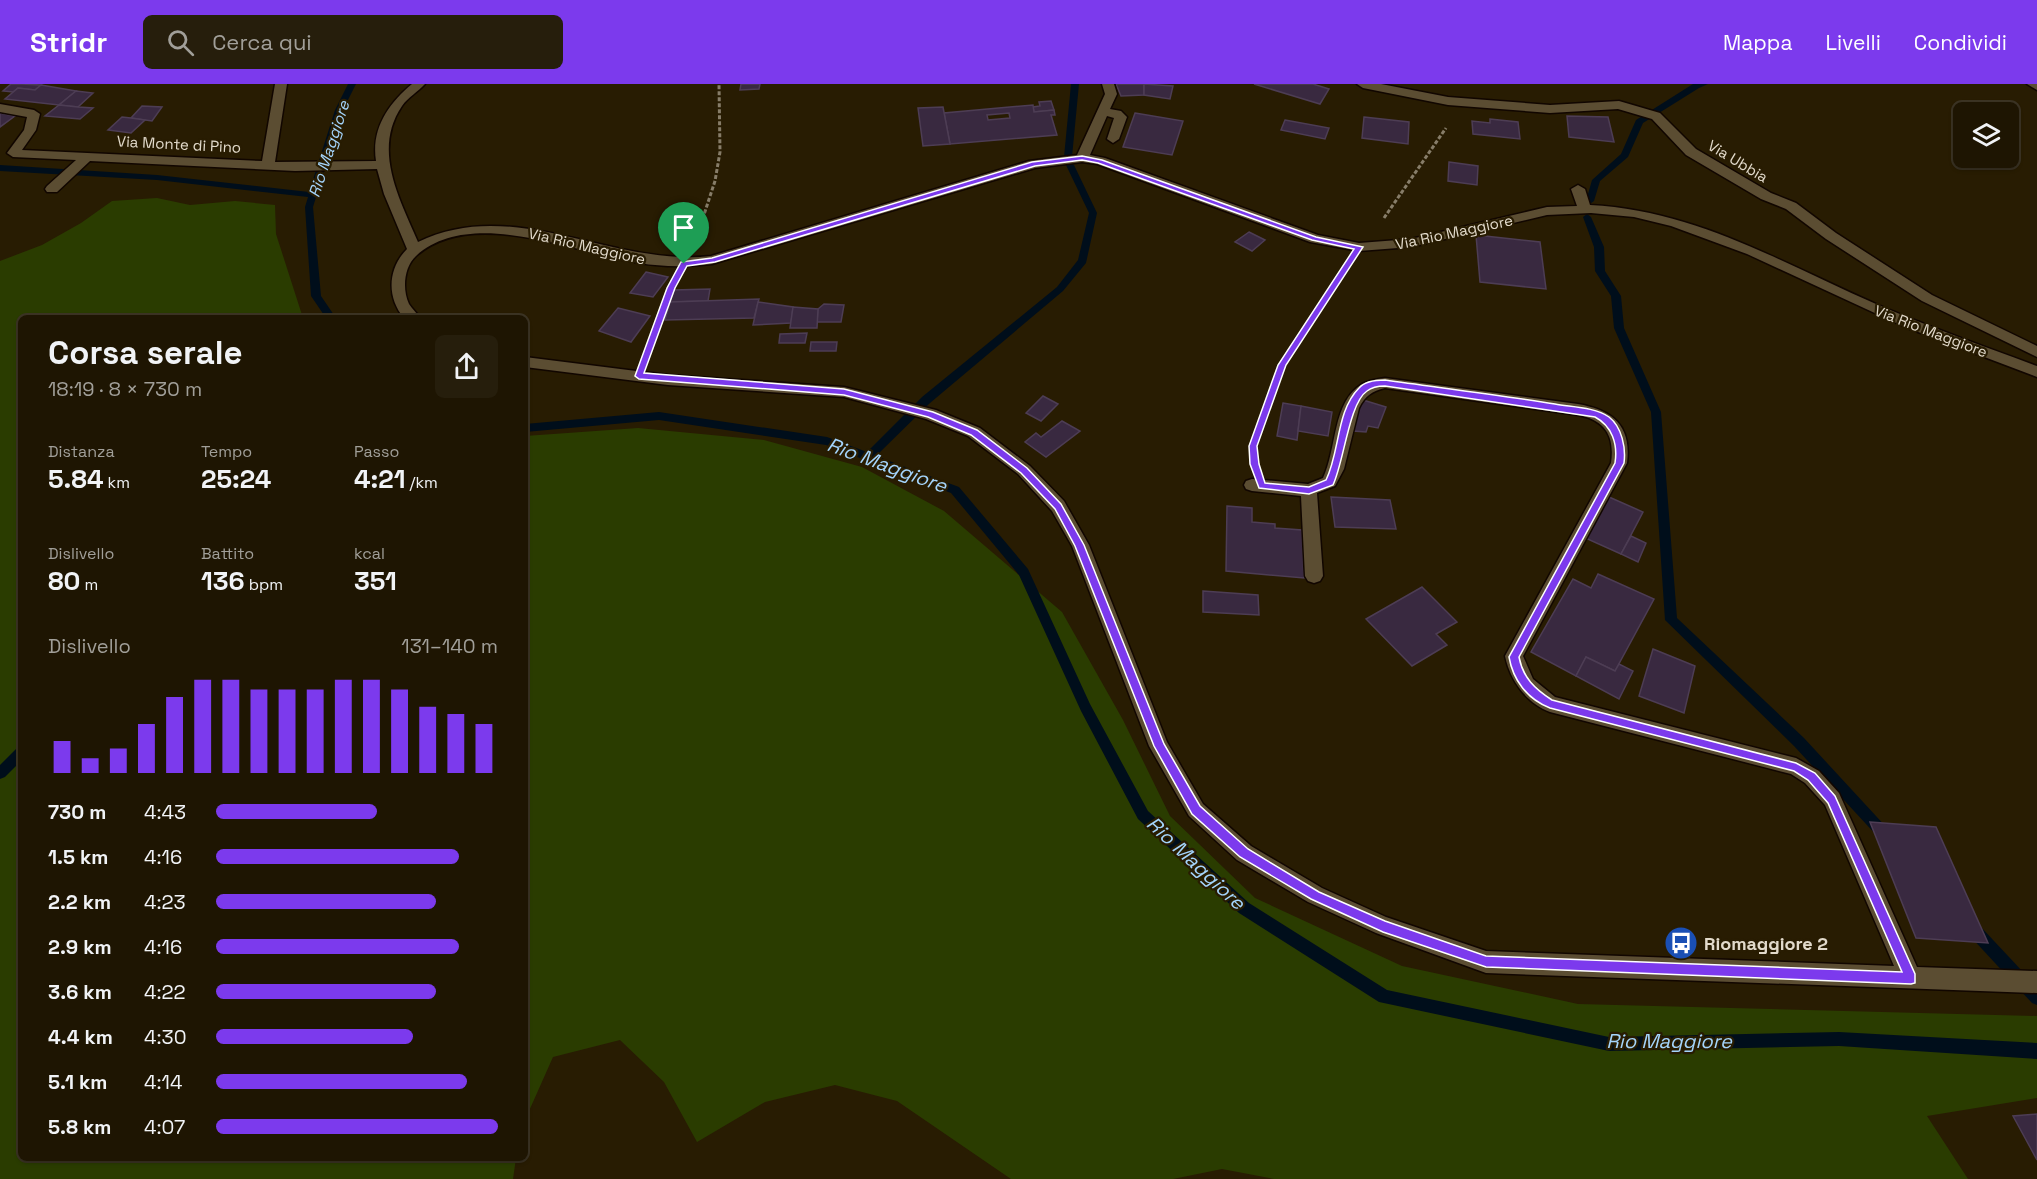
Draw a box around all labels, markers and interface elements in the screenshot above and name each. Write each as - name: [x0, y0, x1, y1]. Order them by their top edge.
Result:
- search box: [143, 15, 563, 69]
- text: Stridr: [30, 24, 107, 60]
- icon: search: [164, 26, 197, 59]
- text: Cerca qui: [212, 28, 312, 56]
- text: Mappa: [1723, 29, 1792, 56]
- text: Livelli: [1825, 29, 1881, 56]
- text: Condividi: [1914, 29, 2007, 56]
- water label: Rio Maggiore: [303, 98, 355, 200]
- map controls: [1953, 102, 2019, 168]
- button: layers: [1953, 102, 2019, 168]
- street label: Via Monte di Pino: [116, 131, 242, 157]
- street label: Via Ubbia: [1704, 136, 1772, 187]
- pin: [658, 202, 709, 264]
- street label: Via Rio Maggiore: [1394, 210, 1515, 254]
- icon: arrive: [667, 211, 700, 244]
- street label: Via Rio Maggiore: [527, 223, 648, 269]
- street label: Via Rio Maggiore: [1872, 301, 1990, 361]
- text: Corsa serale: [48, 332, 243, 374]
- button: share: [435, 335, 498, 398]
- text: 18:19 · 8 × 730 m: [48, 376, 202, 402]
- water label: Rio Maggiore: [824, 431, 952, 499]
- text: Distanza: [48, 441, 115, 462]
- text: Tempo: [201, 441, 252, 462]
- text: Passo: [354, 441, 399, 462]
- text: 5.84: [48, 462, 103, 496]
- text: 25:24: [201, 462, 271, 496]
- text: 4:21: [354, 462, 405, 496]
- text: km: [103, 472, 130, 493]
- text: /km: [405, 472, 438, 493]
- text: Dislivello: [48, 543, 114, 564]
- text: Battito: [201, 543, 254, 564]
- text: kcal: [354, 543, 385, 564]
- text: 80: [48, 564, 80, 598]
- text: 136: [201, 564, 245, 598]
- text: 351: [354, 564, 397, 598]
- text: m: [80, 574, 98, 595]
- text: bpm: [245, 574, 283, 595]
- text: Dislivello: [48, 633, 131, 659]
- text: 131–140 m: [401, 633, 498, 659]
- text: 730 m: [48, 799, 106, 825]
- text: 4:43: [144, 799, 186, 825]
- water label: Rio Maggiore: [1141, 811, 1252, 916]
- text: 1.5 km: [48, 844, 108, 870]
- text: 4:16: [144, 844, 182, 870]
- text: 2.2 km: [48, 889, 111, 915]
- text: 4:23: [144, 889, 186, 915]
- bus stop icon: Riomaggiore 2: [1663, 925, 1699, 961]
- place label: Riomaggiore 2: [1704, 932, 1828, 955]
- text: 2.9 km: [48, 934, 112, 960]
- text: 4:16: [144, 934, 182, 960]
- text: 3.6 km: [48, 979, 112, 1005]
- text: 4:22: [144, 979, 186, 1005]
- text: 4.4 km: [48, 1024, 113, 1050]
- text: 4:30: [144, 1024, 186, 1050]
- water label: Rio Maggiore: [1606, 1028, 1733, 1054]
- text: 5.1 km: [48, 1069, 107, 1095]
- text: 4:14: [144, 1069, 182, 1095]
- text: 5.8 km: [48, 1114, 111, 1140]
- text: 4:07: [144, 1114, 185, 1140]

